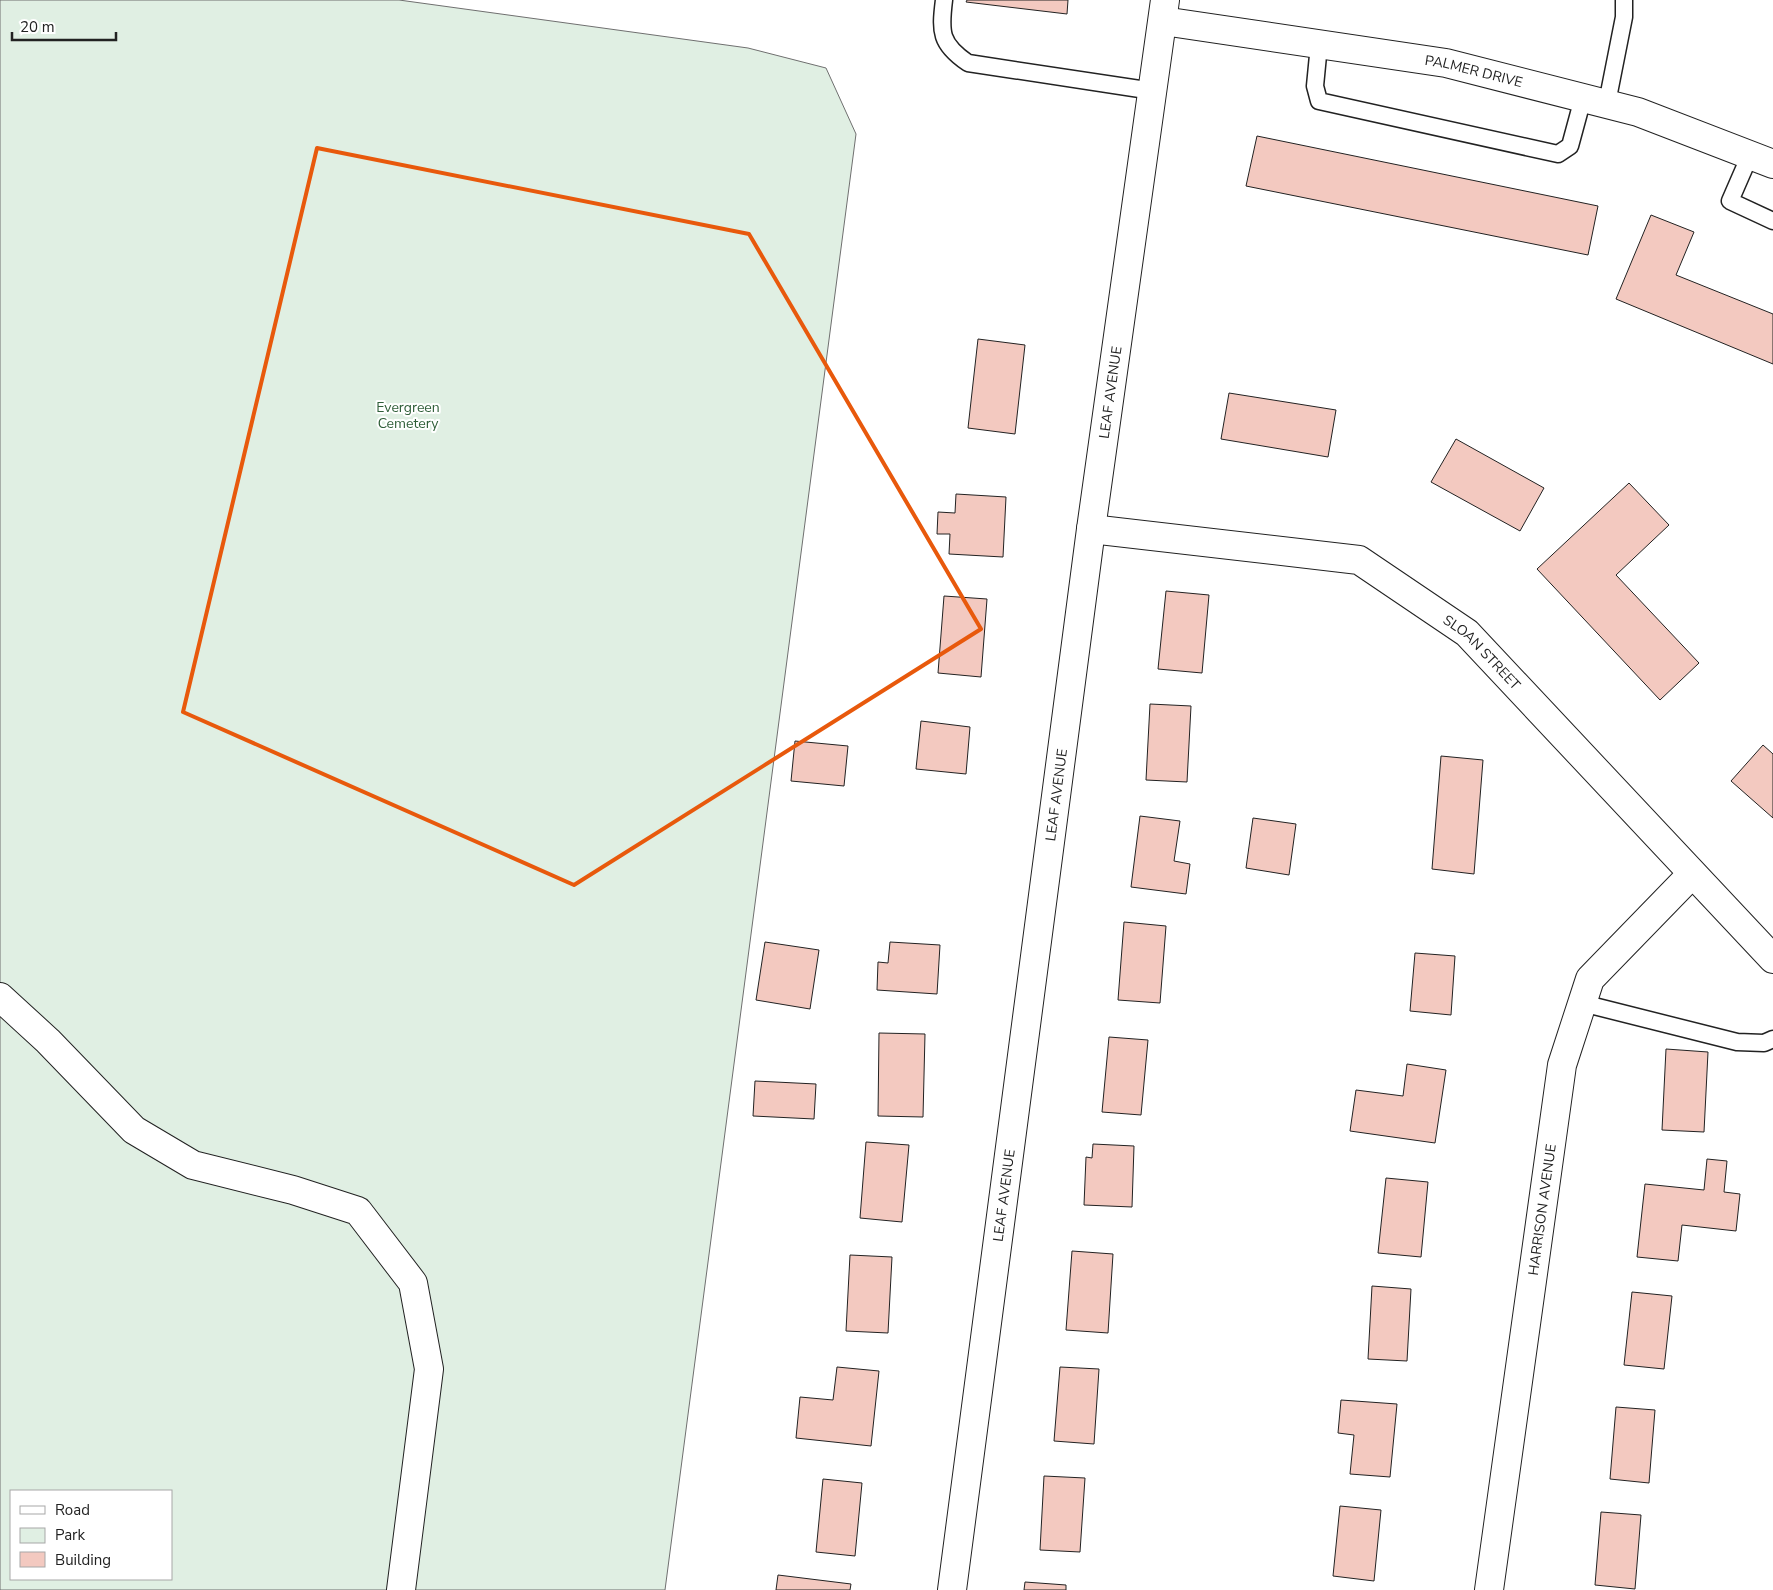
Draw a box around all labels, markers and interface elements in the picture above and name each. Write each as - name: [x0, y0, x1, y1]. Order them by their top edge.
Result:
- scale bar: [12, 10, 116, 42]
- text: 20 m: [20, 17, 55, 37]
- street label: PALMER DRIVE: [1424, 51, 1525, 92]
- street label: LEAF AVENUE: [1095, 345, 1126, 440]
- park label: Evergreen Cemetery: [376, 398, 440, 433]
- street label: SLOAN STREET: [1439, 611, 1525, 695]
- street label: LEAF AVENUE: [1041, 747, 1072, 842]
- street label: HARRISON AVENUE: [1524, 1143, 1561, 1277]
- street label: LEAF AVENUE: [989, 1148, 1020, 1243]
- legend: [10, 1490, 172, 1580]
- text: Road: [55, 1500, 90, 1520]
- text: Park: [55, 1525, 85, 1545]
- text: Building: [55, 1550, 111, 1570]

